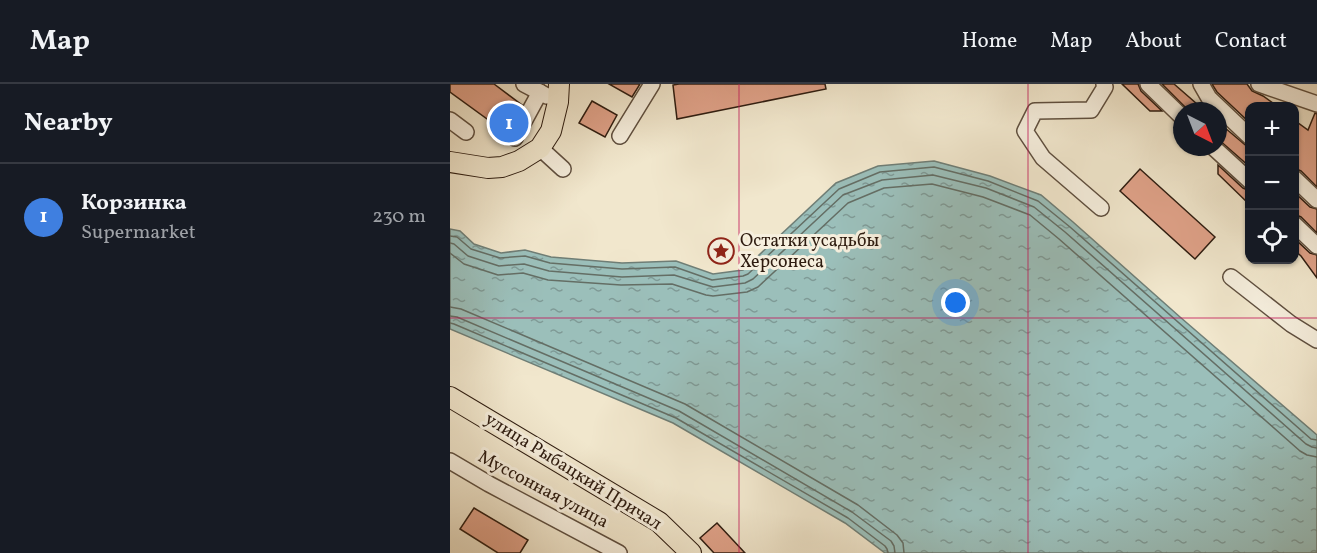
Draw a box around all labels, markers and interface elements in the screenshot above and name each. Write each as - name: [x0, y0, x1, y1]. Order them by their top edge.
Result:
- text: Map: [30, 22, 90, 61]
- text: Home: [962, 27, 1017, 56]
- text: Map: [1050, 27, 1092, 56]
- text: About: [1125, 27, 1182, 56]
- text: Contact: [1215, 27, 1287, 56]
- pin: 1: [490, 100, 528, 146]
- north arrow: [1173, 102, 1227, 156]
- map controls: [1245, 102, 1299, 264]
- button: +: [1245, 102, 1299, 156]
- text: Nearby: [24, 105, 113, 141]
- button: −: [1245, 156, 1299, 210]
- text: Корзинка: [81, 188, 187, 219]
- text: 1: [39, 203, 48, 231]
- text: 230 m: [372, 203, 426, 231]
- button: locate: [1245, 210, 1299, 264]
- text: Supermarket: [81, 219, 196, 247]
- place label: Остатки усадьбы Херсонеса: [740, 229, 879, 275]
- place icon: Остатки усадьбы Херсонеса: [706, 236, 736, 266]
- your location: [941, 288, 970, 317]
- street label: улица Рыбацкий Причал: [480, 407, 667, 537]
- street label: Муссонная улица: [473, 445, 613, 535]

